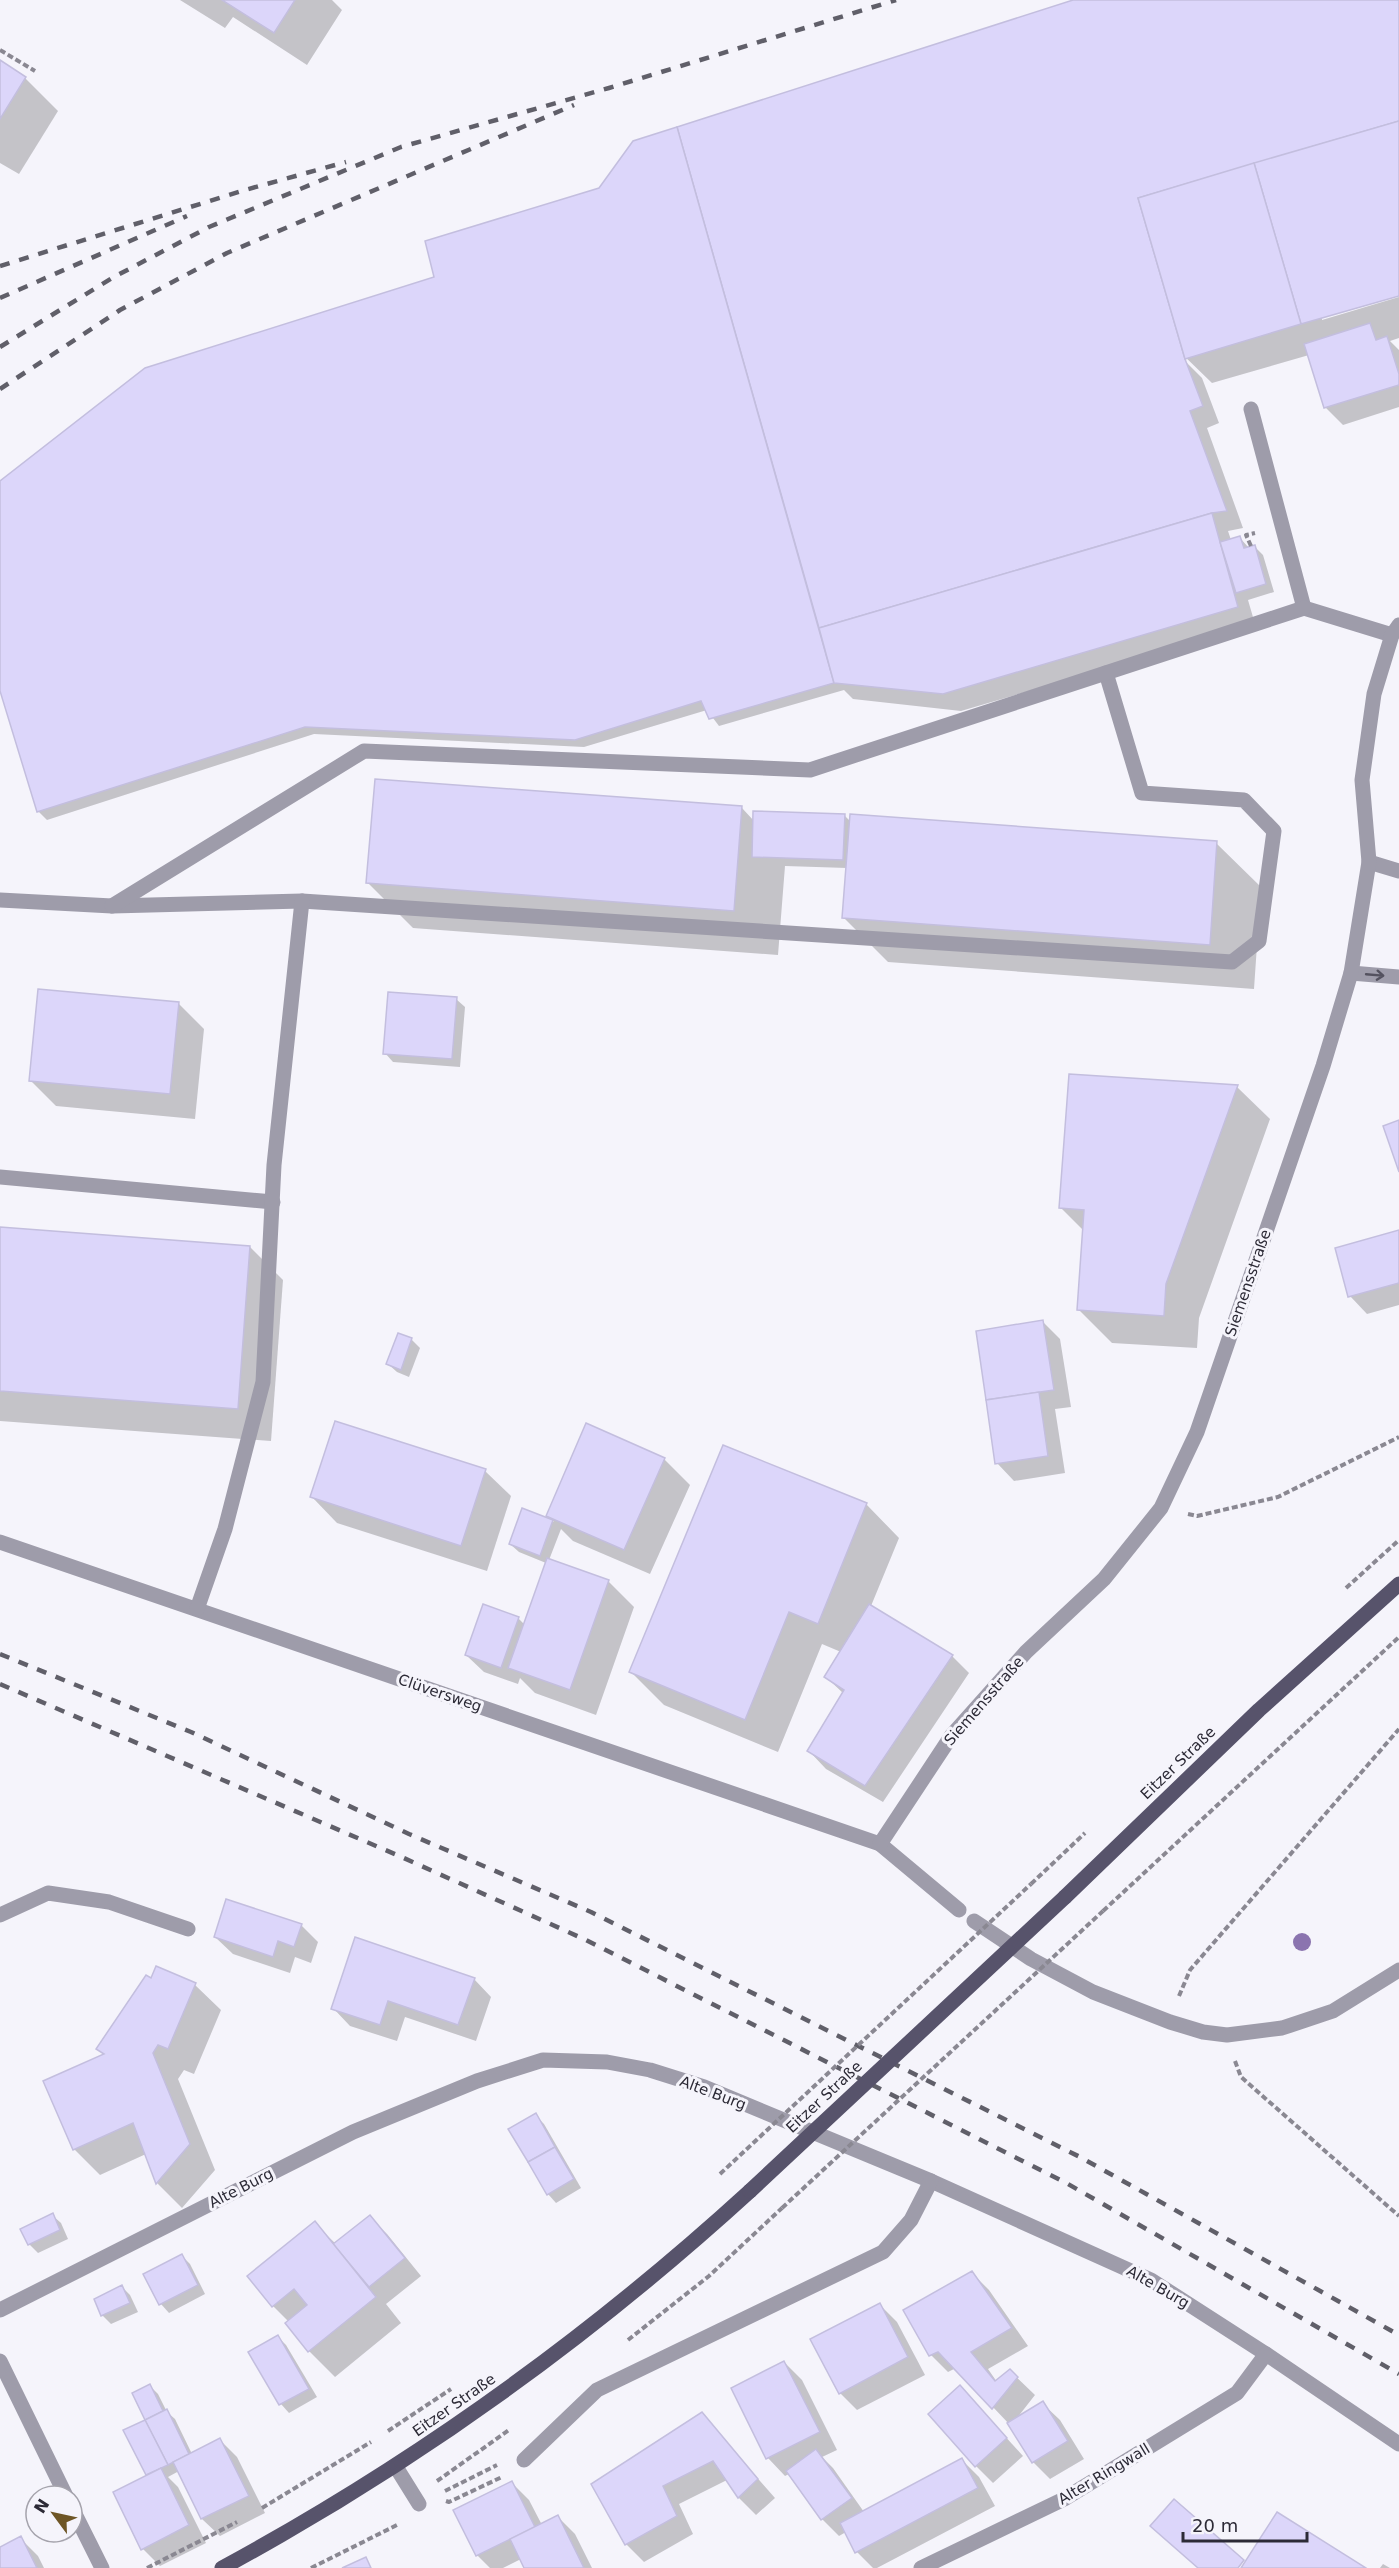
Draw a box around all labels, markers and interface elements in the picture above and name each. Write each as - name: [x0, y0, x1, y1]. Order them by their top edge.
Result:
- one-way arrow: [1365, 970, 1385, 981]
- street label: Siemensstraße: [1221, 1227, 1275, 1339]
- street label: Siemensstraße: [941, 1653, 1027, 1749]
- street label: Clüversweg: [396, 1670, 484, 1716]
- street label: Eitzer Straße: [1137, 1723, 1219, 1803]
- street label: Eitzer Straße: [782, 2057, 866, 2137]
- street label: Alte Burg: [677, 2072, 749, 2114]
- street label: Alte Burg: [206, 2164, 276, 2212]
- street label: Alte Burg: [1123, 2262, 1193, 2312]
- street label: Eitzer Straße: [409, 2370, 499, 2440]
- street label: Alter Ringwall: [1055, 2440, 1153, 2508]
- north arrow: [24, 2484, 84, 2544]
- text: N: [30, 2495, 53, 2517]
- scale bar: [1183, 2505, 1308, 2543]
- text: 20 m: [1192, 2515, 1238, 2536]

